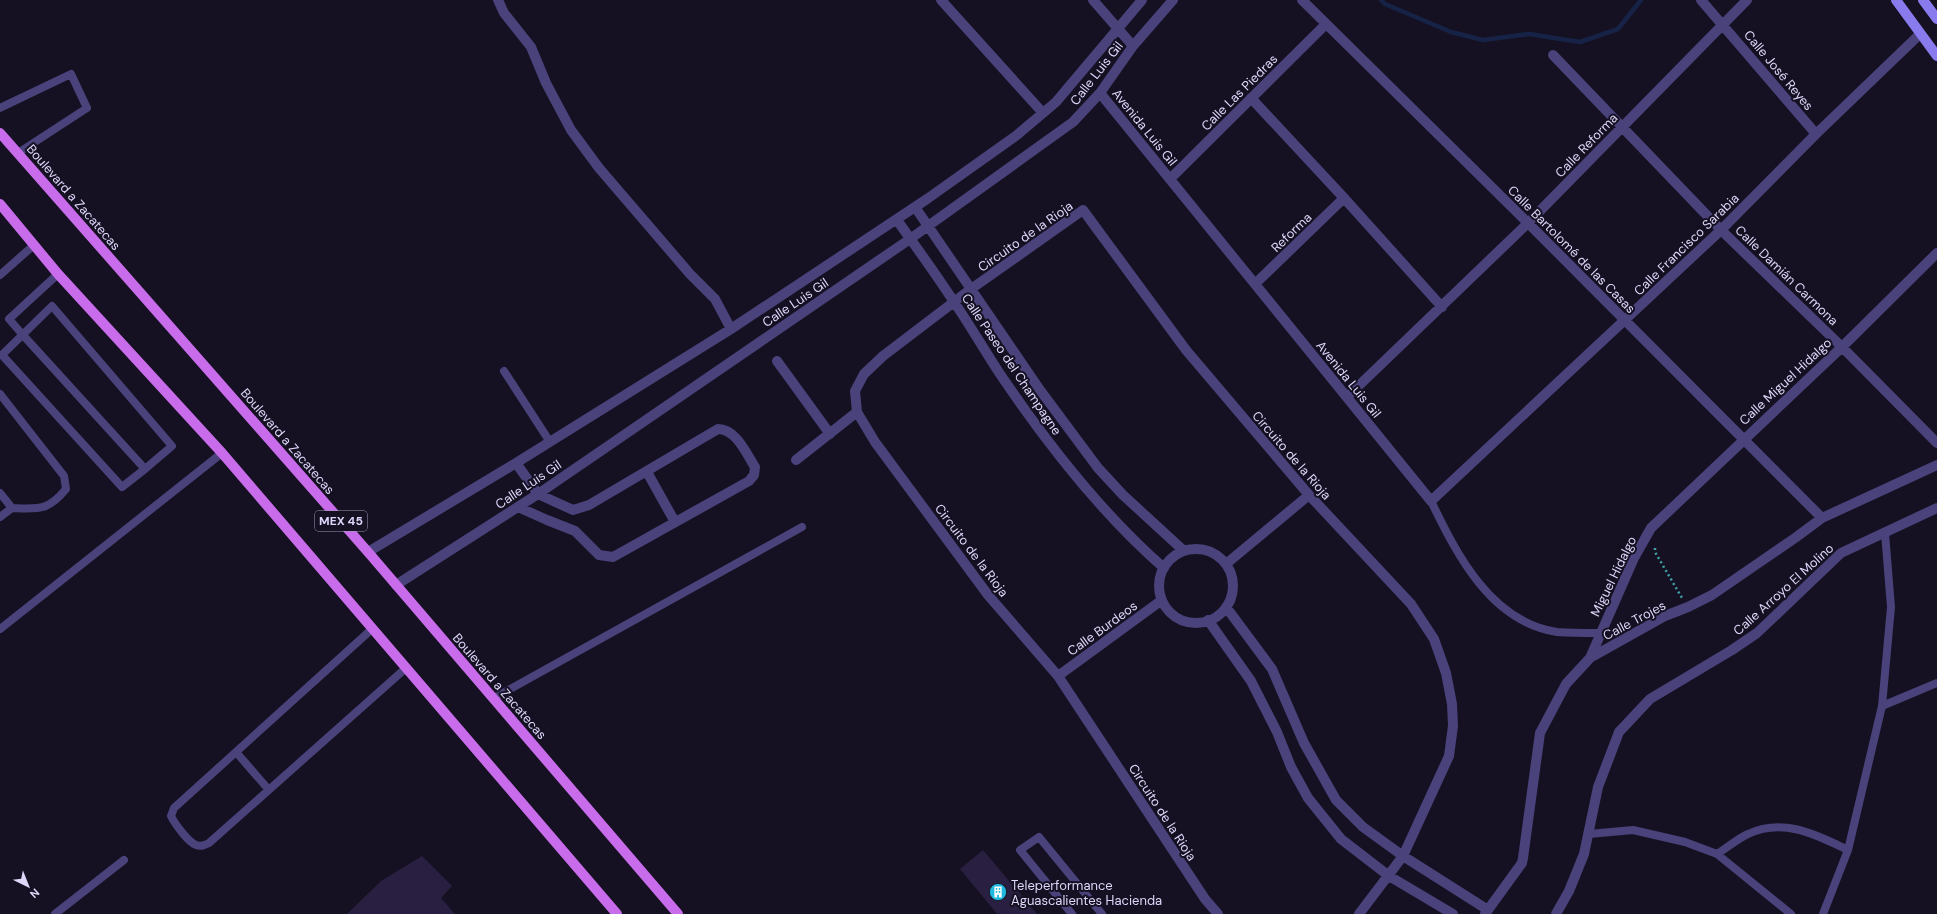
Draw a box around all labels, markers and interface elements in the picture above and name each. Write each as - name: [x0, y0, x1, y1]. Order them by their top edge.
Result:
- street label: Calle José Reyes: [1740, 27, 1817, 114]
- street label: Calle Luis Gil: [1066, 38, 1127, 109]
- street label: Calle Las Piedras: [1197, 50, 1281, 134]
- street label: Avenida Luis Gil: [1108, 85, 1181, 169]
- street label: Calle Reforma: [1551, 110, 1621, 181]
- street label: Boulevard a Zacatecas: [23, 141, 124, 254]
- street label: Calle Bartolomé de las Casas: [1504, 182, 1639, 317]
- street label: Calle Francisco Sarabia: [1630, 190, 1743, 299]
- street label: Circuito de la Rioja: [974, 197, 1076, 276]
- street label: Reforma: [1267, 209, 1315, 256]
- street label: Calle Damián Carmona: [1732, 222, 1842, 329]
- street label: Calle Luis Gil: [759, 274, 832, 331]
- street label: Calle Paseo del Champagne: [958, 290, 1065, 438]
- street label: Calle Miguel Hidalgo: [1736, 334, 1835, 429]
- street label: Avenida Luis Gil: [1312, 337, 1385, 421]
- street label: Boulevard a Zacatecas: [237, 385, 338, 498]
- street label: Circuito de la Rioja: [1248, 407, 1335, 503]
- street label: Calle Luis Gil: [492, 456, 565, 513]
- street label: Circuito de la Rioja: [931, 500, 1012, 600]
- road number: MEX 45: [315, 511, 367, 531]
- street label: Miguel Hidalgo: [1587, 533, 1640, 619]
- street label: Calle Arroyo El Molino: [1730, 540, 1837, 639]
- street label: Calle Burdeos: [1064, 597, 1141, 660]
- street label: Calle Trojes: [1600, 597, 1669, 644]
- street label: Boulevard a Zacatecas: [449, 630, 550, 743]
- street label: Circuito de la Rioja: [1125, 761, 1200, 864]
- north arrow: [8, 866, 48, 906]
- place label: Teleperformance Aguascalientes Hacienda: [1011, 877, 1162, 909]
- building icon: Teleperformance Aguascalientes Hacienda: [988, 882, 1008, 902]
- text: N: [27, 885, 43, 901]

